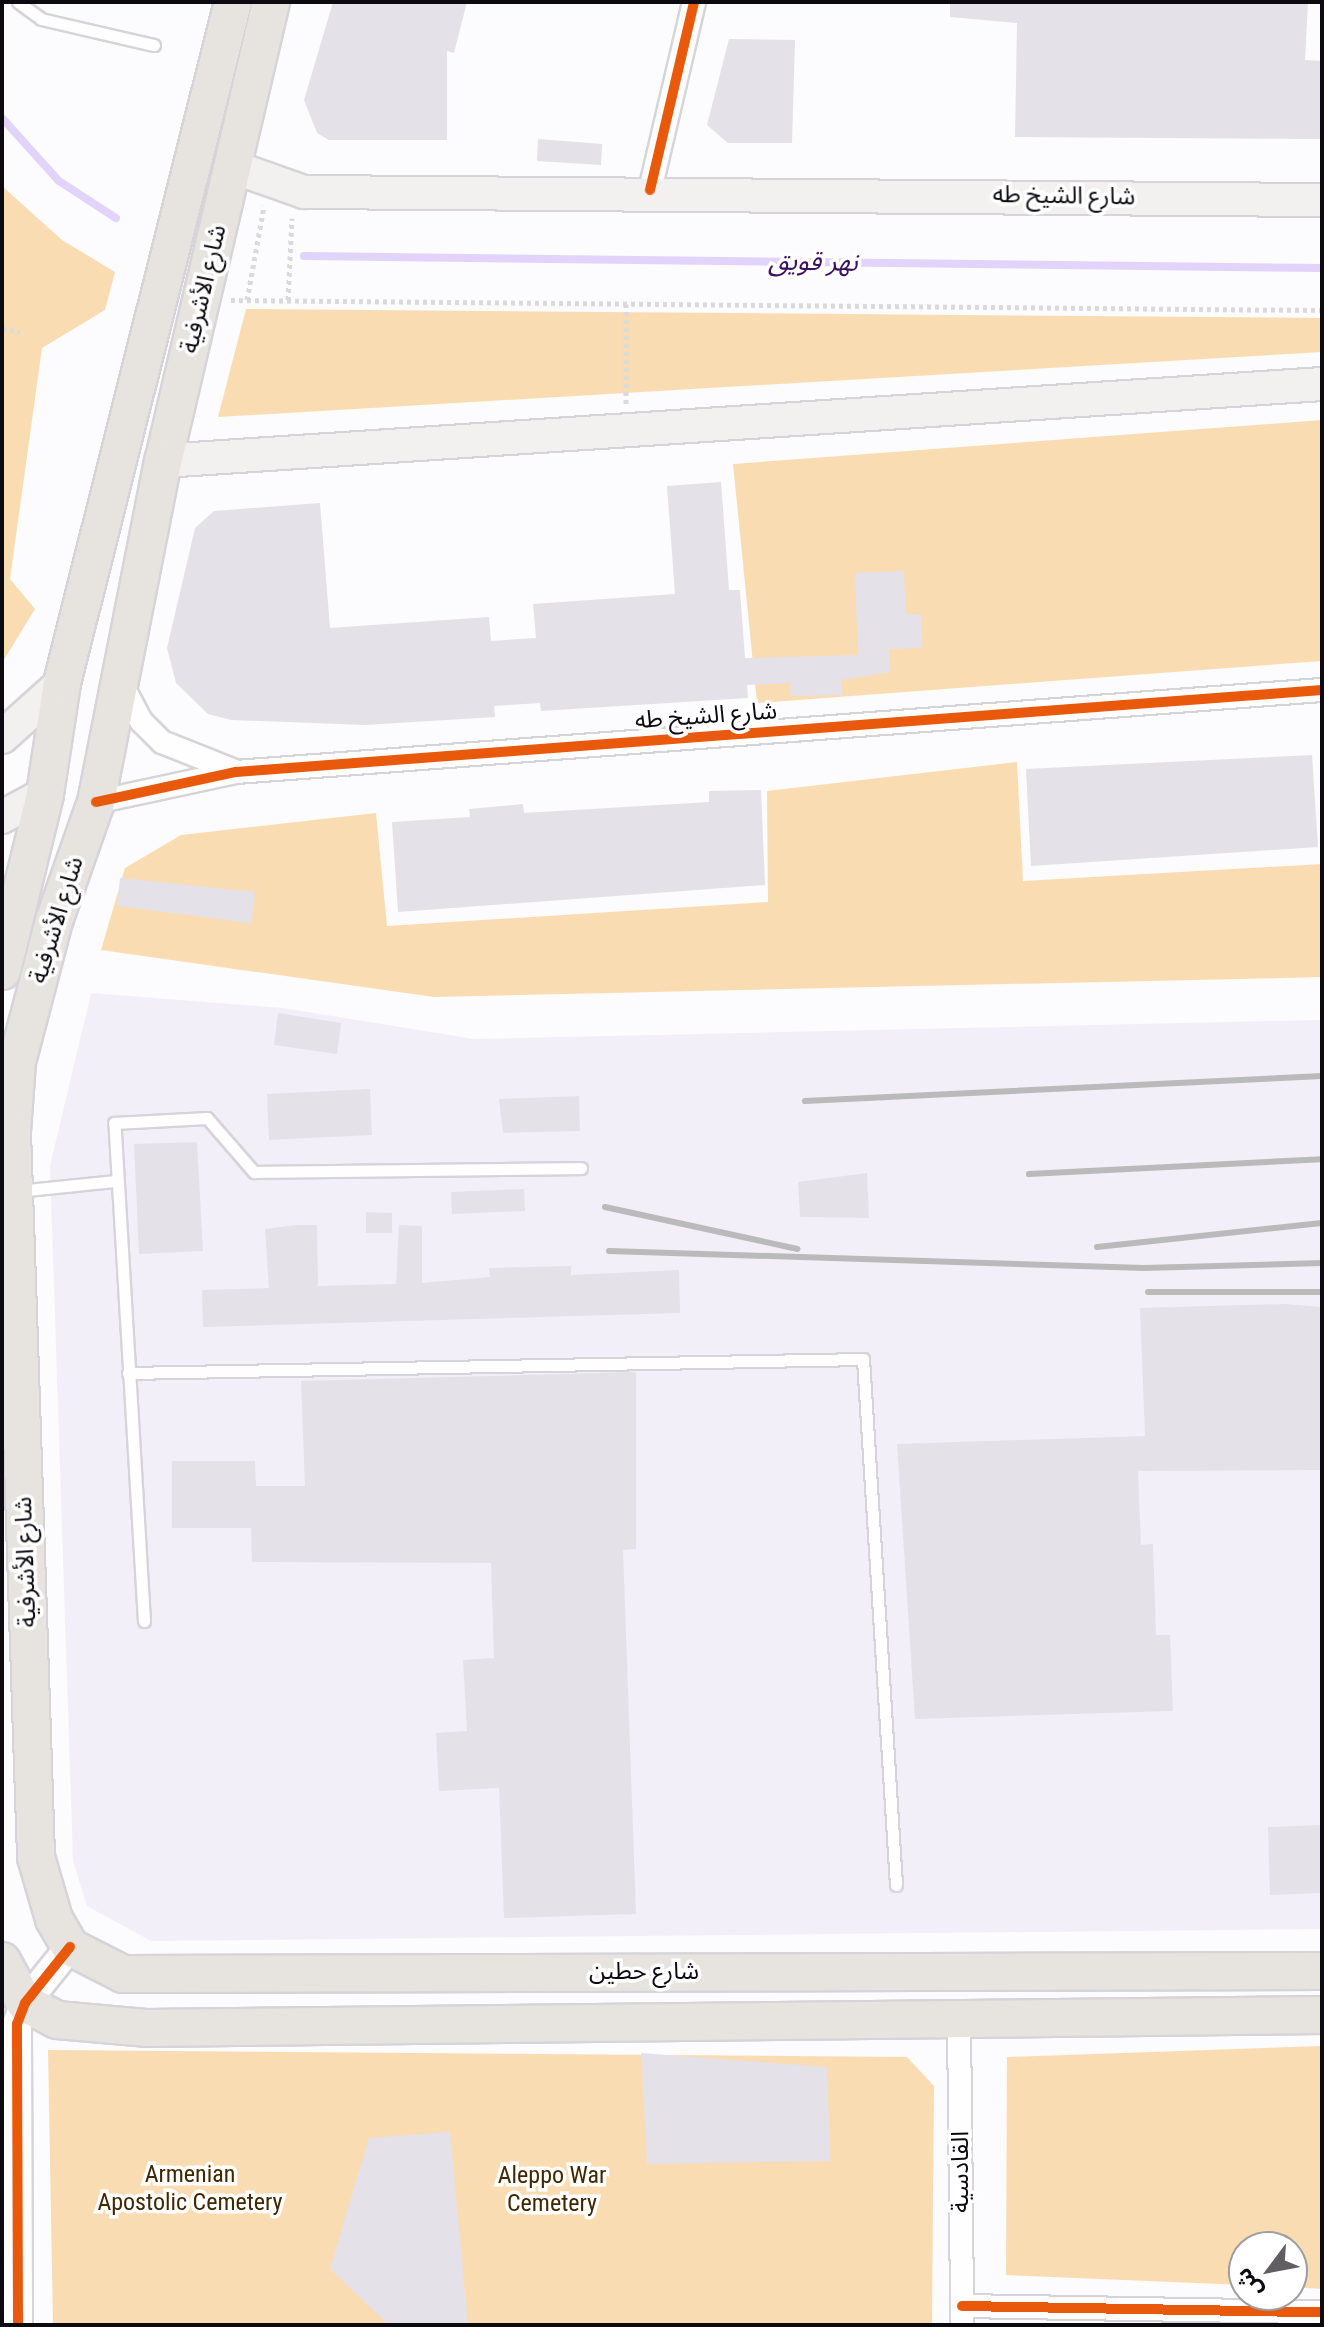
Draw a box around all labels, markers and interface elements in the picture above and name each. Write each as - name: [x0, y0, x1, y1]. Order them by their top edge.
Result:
- street label: شارع الشيخ طه: [992, 180, 1136, 212]
- street label: شارع الأشرفية: [175, 222, 233, 356]
- water label: نهر قويق: [768, 246, 858, 278]
- street label: شارع الشيخ طه: [634, 697, 778, 735]
- street label: شارع الأشرفية: [24, 853, 90, 987]
- street label: شارع الأشرفية: [9, 1496, 43, 1628]
- street label: شارع حطين: [589, 1958, 699, 1986]
- street label: القادسية: [947, 2131, 975, 2213]
- park label: Armenian Apostolic Cemetery: [97, 2161, 283, 2217]
- park label: Aleppo War Cemetery: [498, 2162, 606, 2218]
- north arrow: [1228, 2231, 1308, 2311]
- text: ش: [1230, 2264, 1268, 2302]

